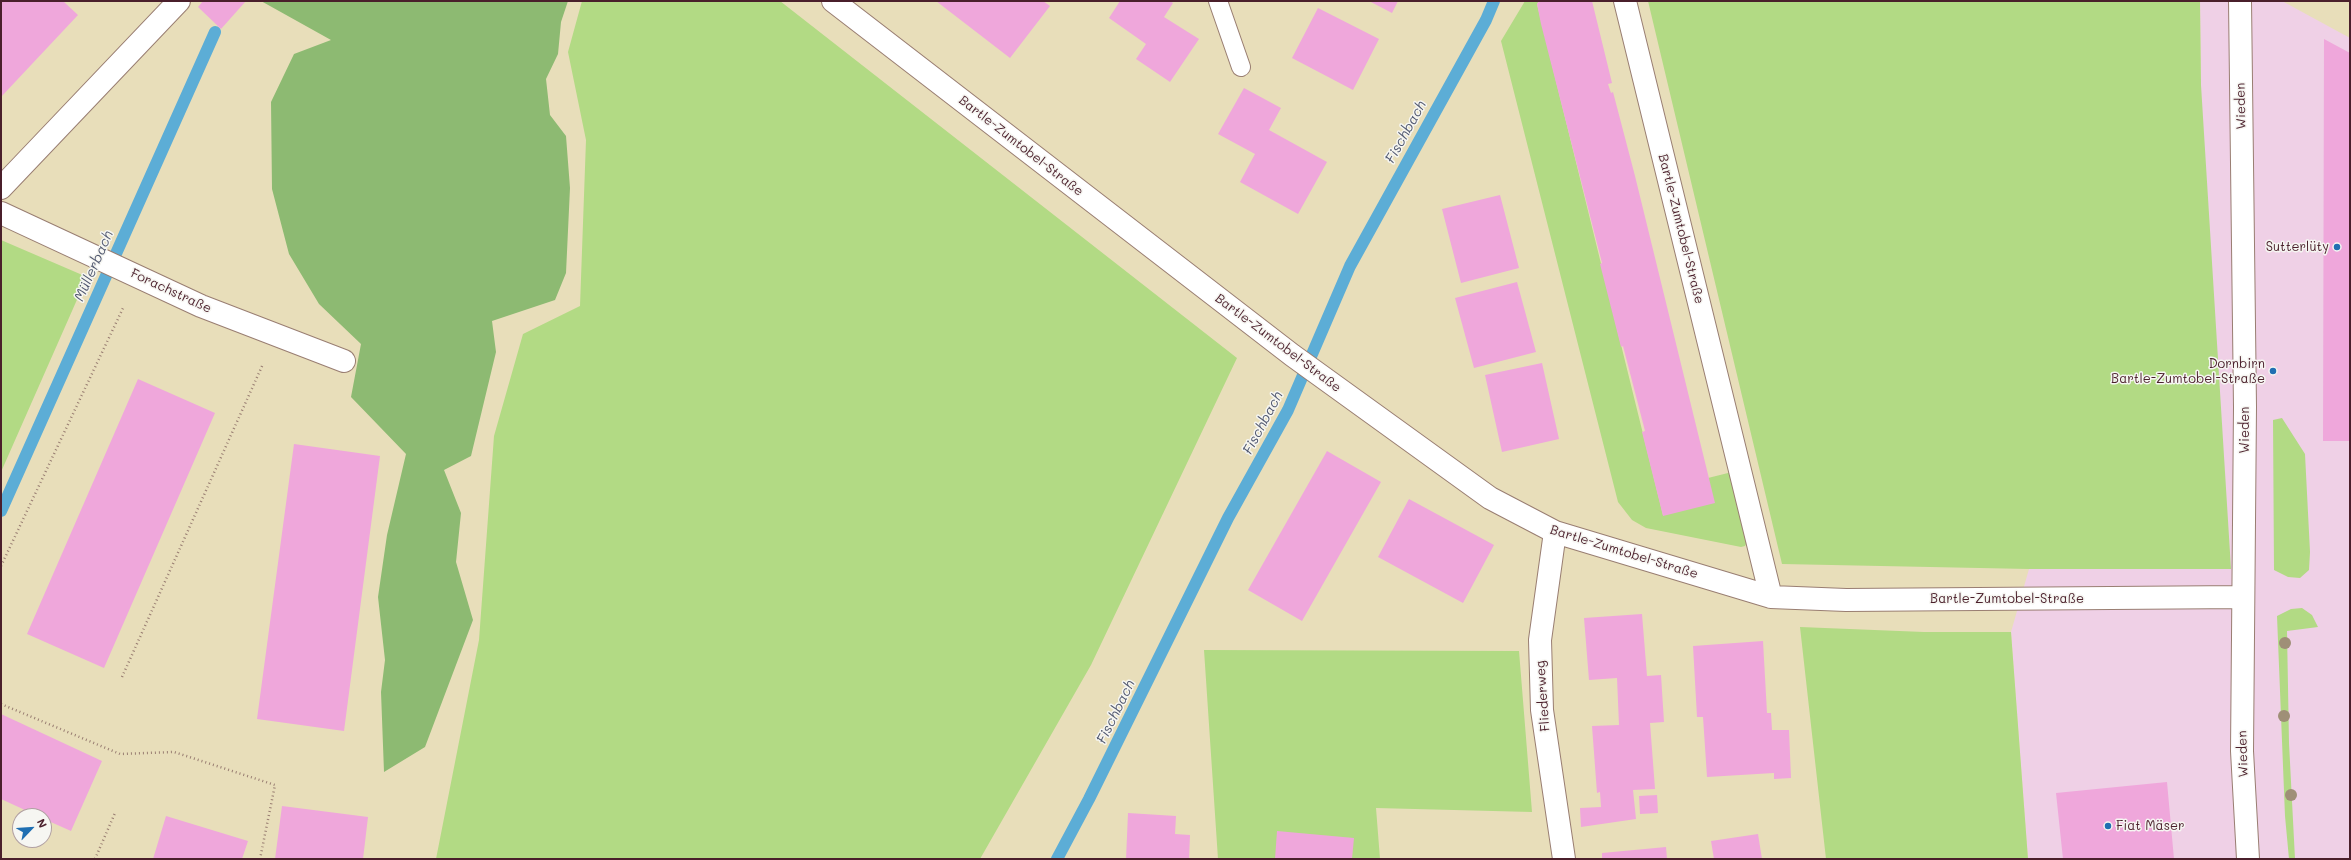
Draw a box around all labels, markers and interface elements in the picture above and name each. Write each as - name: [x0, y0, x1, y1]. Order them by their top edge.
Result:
- street label: Wieden: [2233, 82, 2249, 130]
- street label: Bartle-Zumtobel-Straße: [956, 92, 1086, 200]
- water label: Fischbach: [1382, 98, 1430, 166]
- street label: Bartle-Zumtobel-Straße: [1655, 152, 1707, 306]
- water label: Müllerbach: [71, 228, 117, 304]
- place label: Sutterlüty: [2266, 239, 2329, 255]
- marker: Sutterlüty: [2332, 242, 2342, 252]
- street label: Forachstraße: [128, 265, 214, 317]
- street label: Bartle-Zumtobel-Straße: [1212, 290, 1344, 396]
- place label: Dornbirn Bartle-Zumtobel-Straße: [2111, 356, 2265, 387]
- marker: Dornbirn Bartle-Zumtobel-Straße: [2268, 366, 2278, 376]
- water label: Fischbach: [1239, 389, 1287, 457]
- street label: Wieden: [2237, 407, 2253, 453]
- street label: Bartle-Zumtobel-Straße: [1548, 522, 1700, 582]
- street label: Bartle-Zumtobel-Straße: [1930, 591, 2084, 607]
- street label: Fliederweg: [1533, 660, 1553, 732]
- water label: Fischbach: [1093, 677, 1139, 747]
- street label: Wieden: [2234, 730, 2252, 778]
- north arrow: [12, 808, 52, 848]
- text: N: [34, 816, 51, 830]
- place label: Fiat Mäser: [2116, 818, 2185, 834]
- marker: Fiat Mäser: [2103, 821, 2113, 831]

